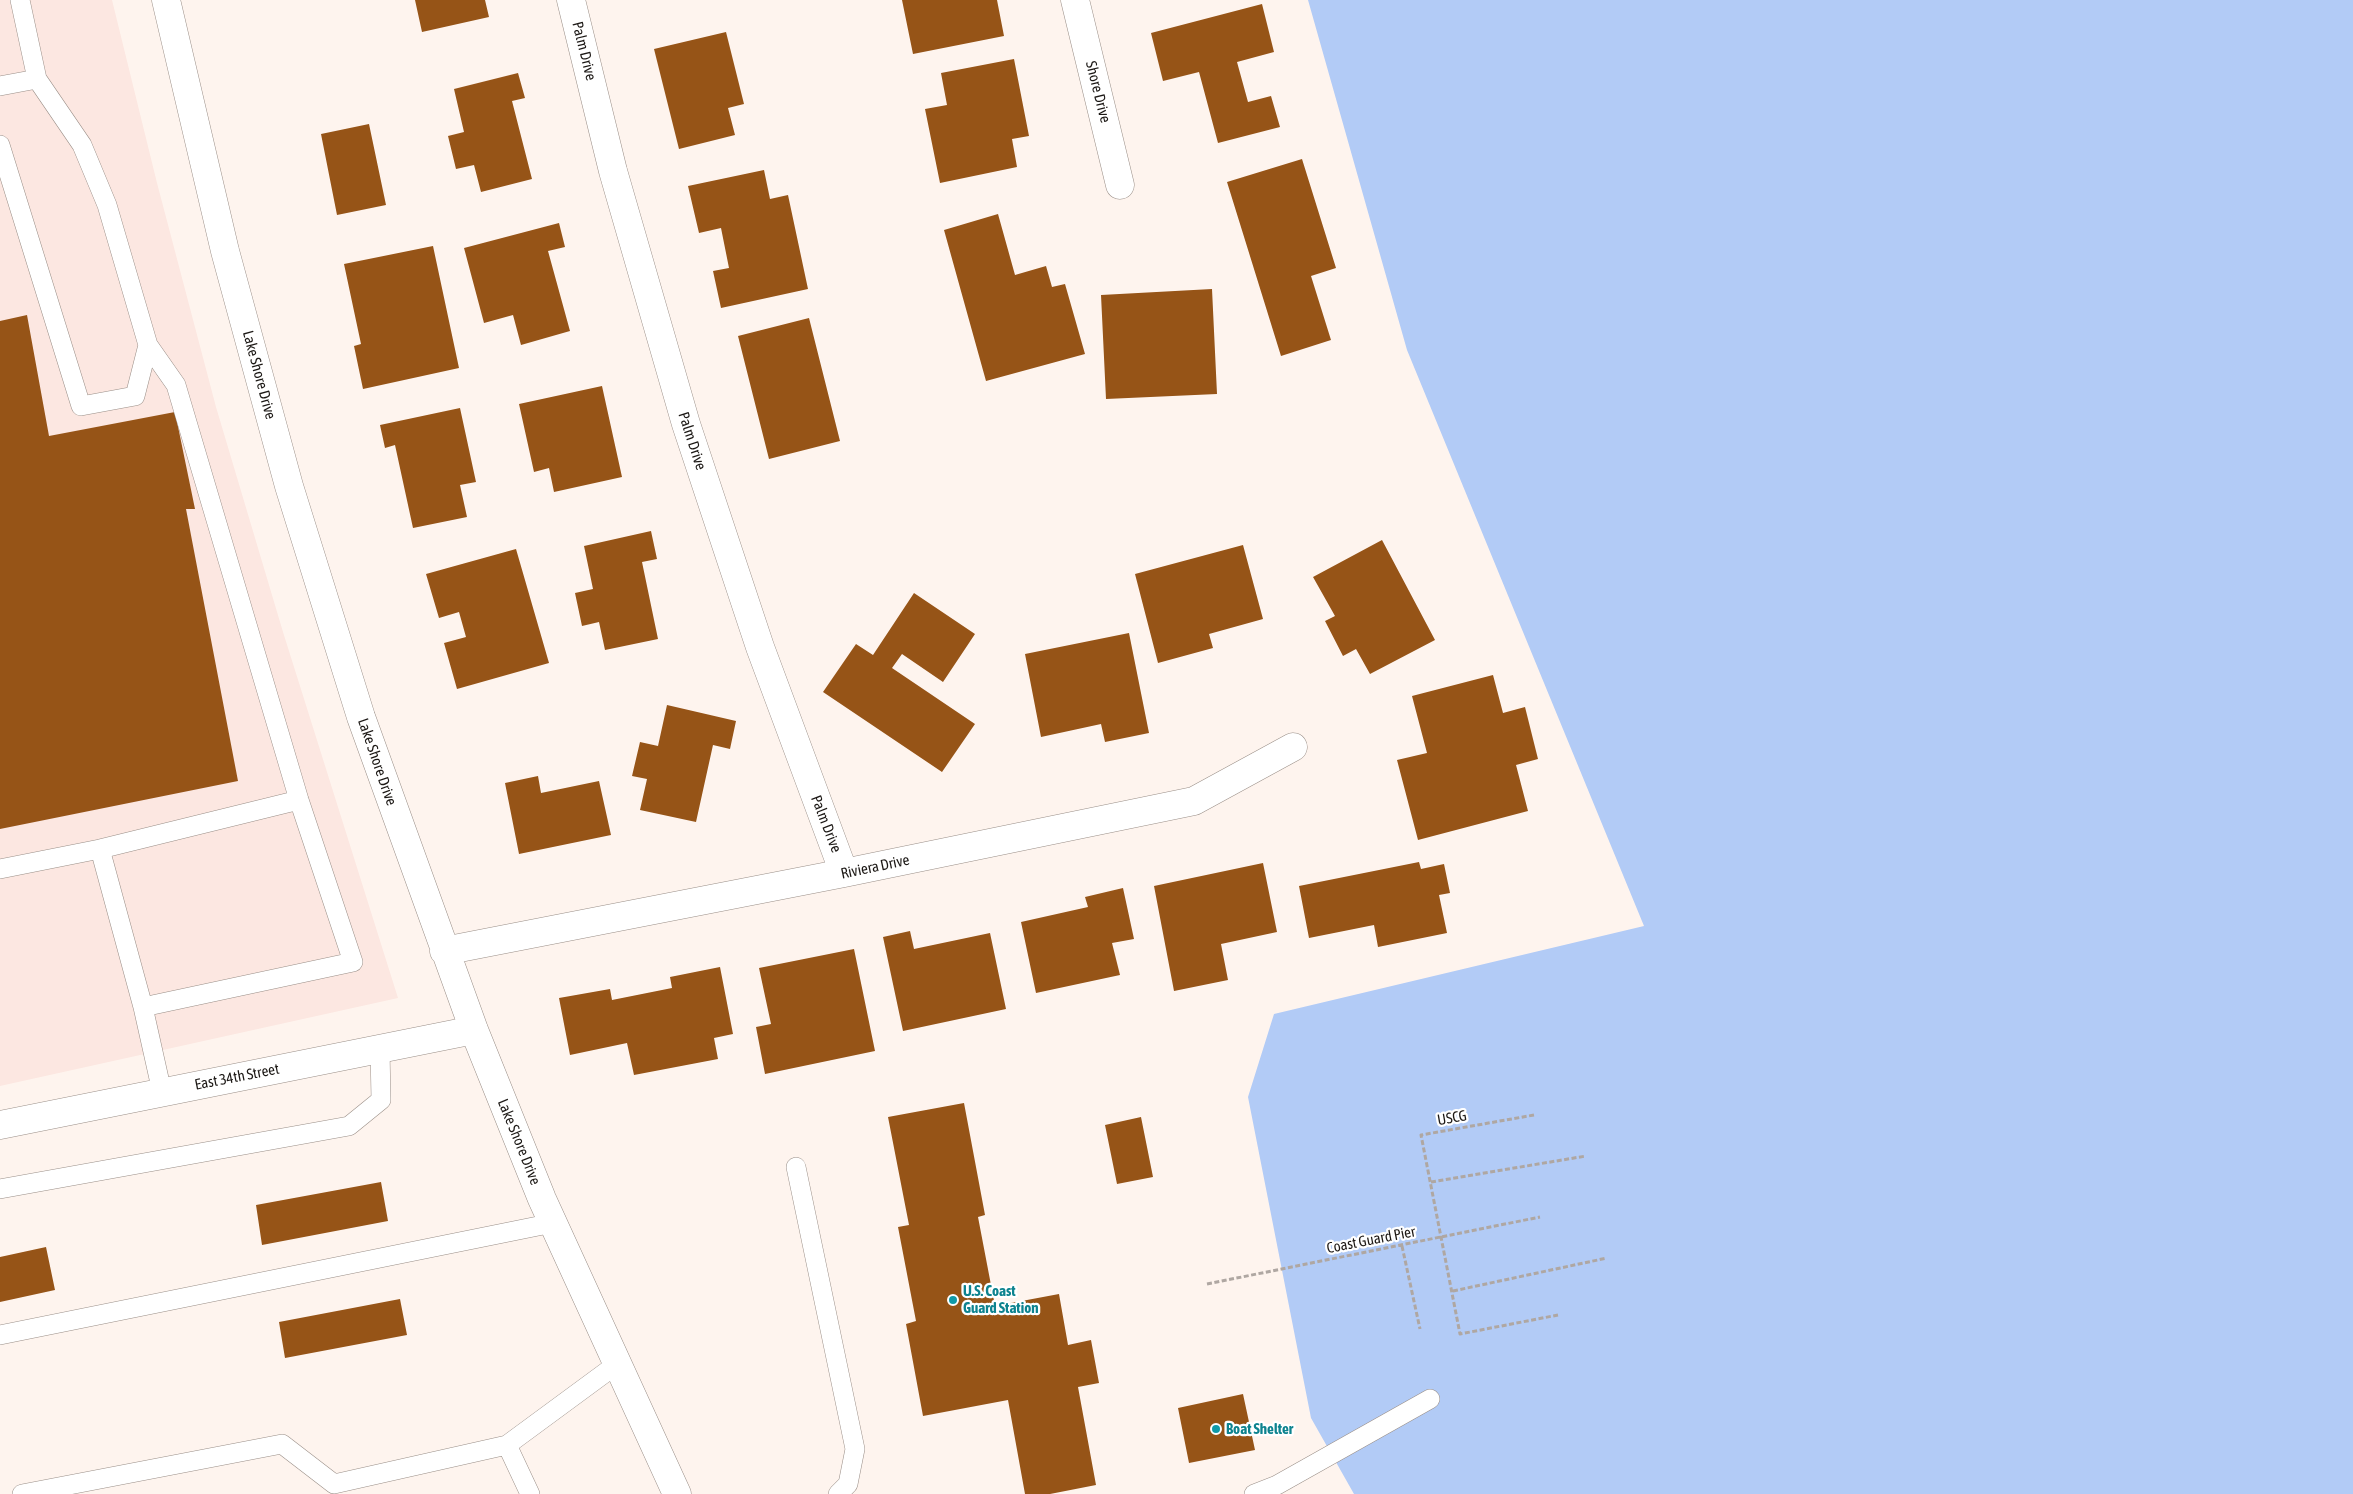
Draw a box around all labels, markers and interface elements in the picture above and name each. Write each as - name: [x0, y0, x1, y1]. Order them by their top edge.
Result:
- street label: Palm Drive: [568, 20, 600, 82]
- street label: Shore Drive: [1082, 59, 1114, 125]
- street label: Lake Shore Drive: [239, 329, 279, 421]
- street label: Palm Drive: [674, 410, 710, 472]
- street label: Lake Shore Drive: [354, 716, 400, 808]
- street label: Palm Drive: [807, 793, 845, 855]
- street label: Riviera Drive: [839, 851, 911, 883]
- street label: East 34th Street: [193, 1060, 281, 1094]
- street label: Lake Shore Drive: [494, 1096, 544, 1188]
- street label: USCG: [1436, 1107, 1468, 1129]
- street label: Coast Guard Pier: [1325, 1223, 1417, 1257]
- place label: U.S. Coast Guard Station: [963, 1282, 1038, 1317]
- marker: U.S. Coast Guard Station: [947, 1294, 959, 1306]
- place label: Boat Shelter: [1226, 1420, 1293, 1438]
- marker: Boat Shelter: [1210, 1423, 1222, 1435]

